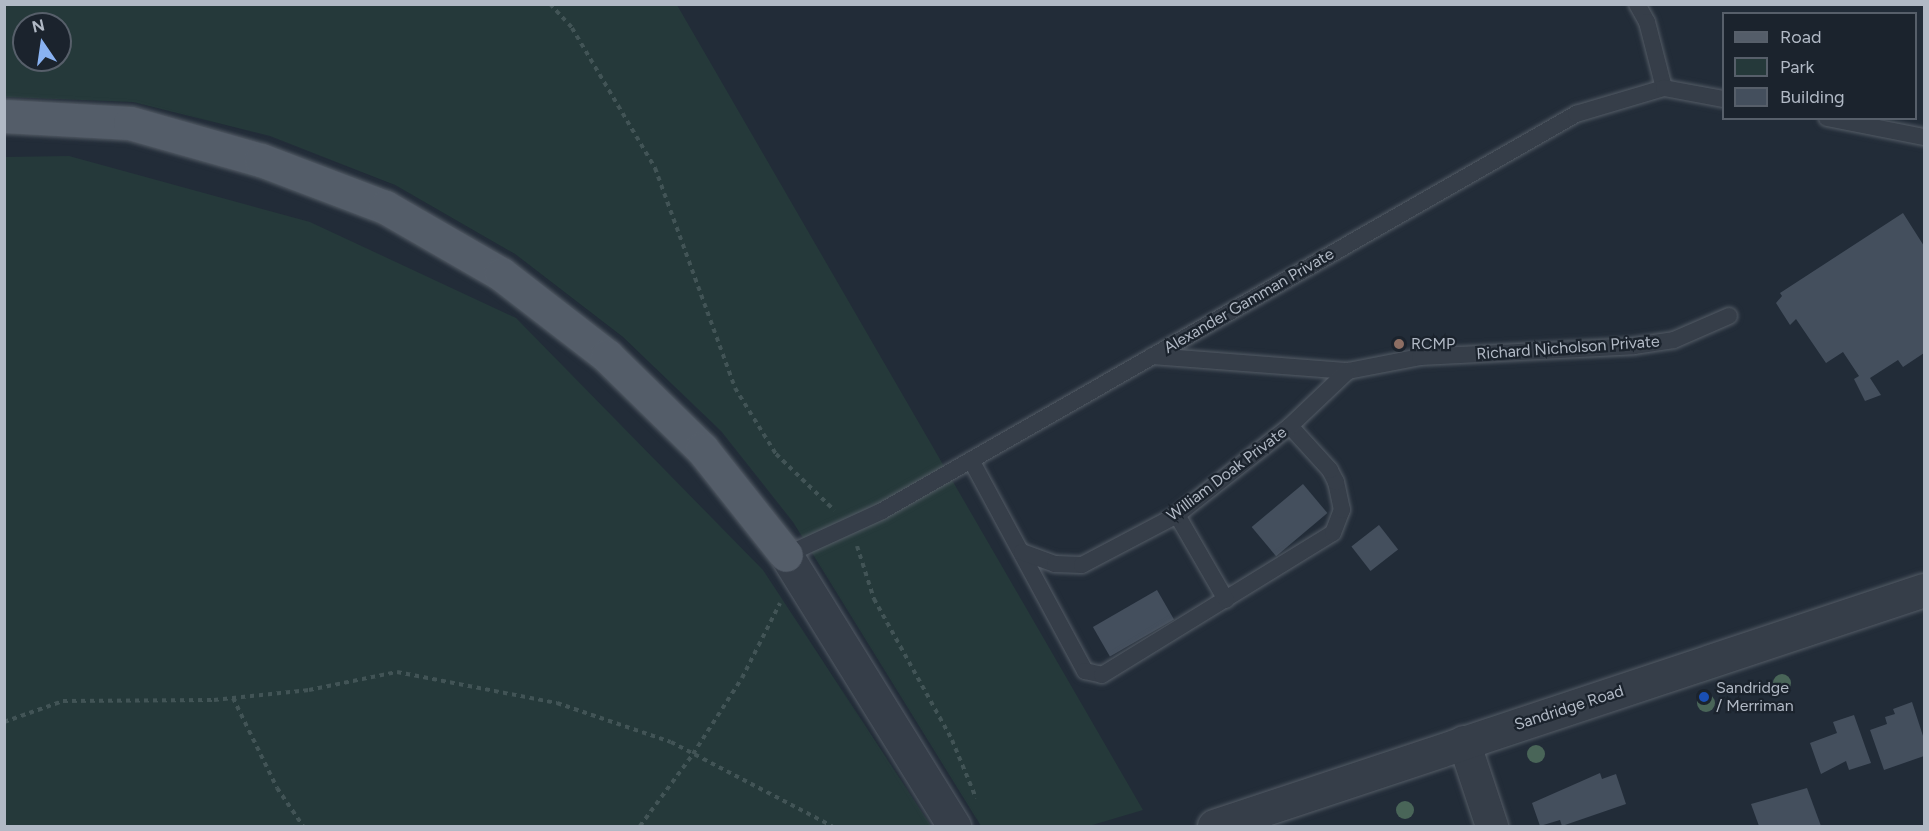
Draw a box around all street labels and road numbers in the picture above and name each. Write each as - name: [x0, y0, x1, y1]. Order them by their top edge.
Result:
- street label: Alexander Gamman Private: [1161, 244, 1337, 358]
- street label: Richard Nicholson Private: [1476, 332, 1660, 364]
- street label: William Doak Private: [1163, 423, 1291, 525]
- street label: Sandridge Road: [1512, 681, 1626, 735]

